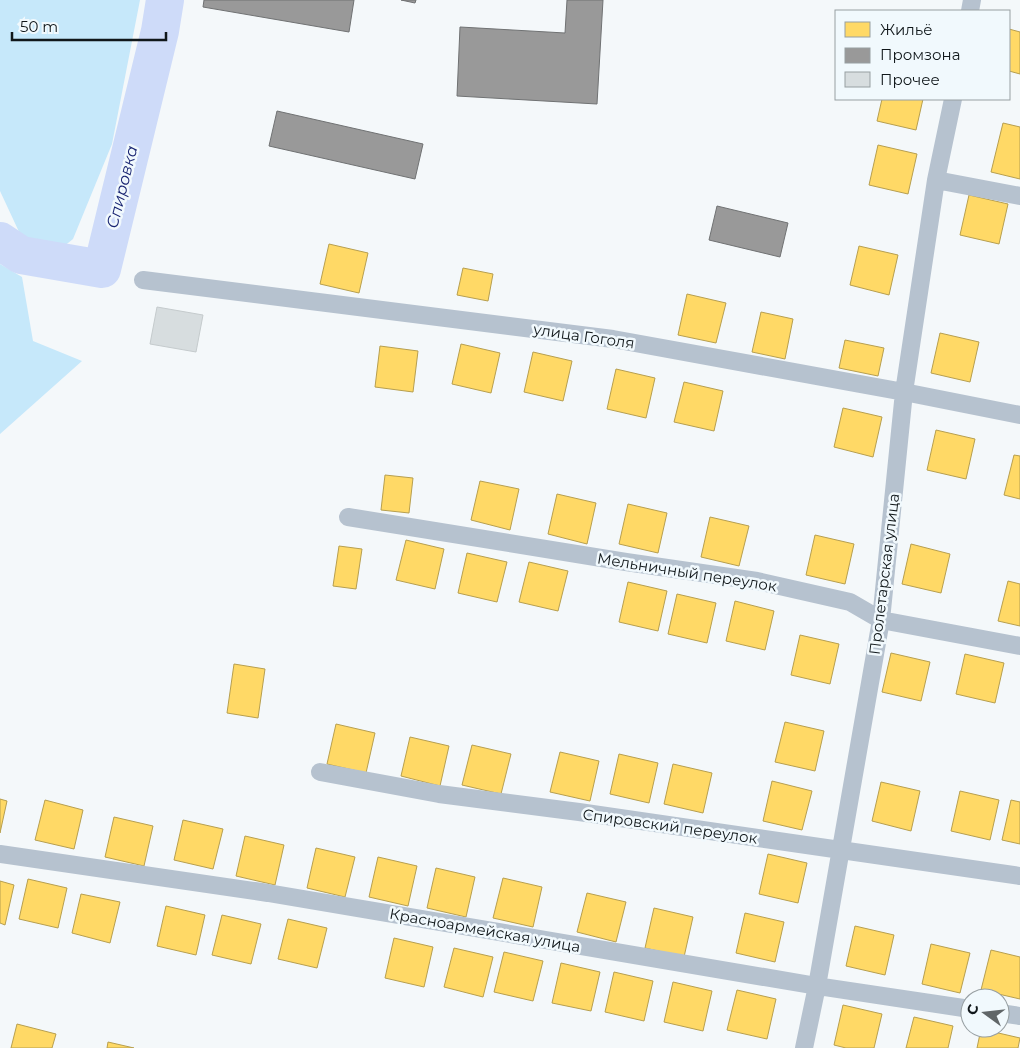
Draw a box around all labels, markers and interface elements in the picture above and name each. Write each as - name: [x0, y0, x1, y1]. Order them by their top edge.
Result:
- scale bar: [12, 10, 166, 42]
- legend: [835, 10, 1010, 100]
- text: 50 m: [20, 17, 58, 36]
- text: Жильё: [880, 20, 933, 39]
- text: Промзона: [880, 45, 960, 64]
- text: Прочее: [880, 70, 940, 89]
- water label: Спировка: [103, 144, 141, 230]
- street label: улица Гоголя: [531, 319, 636, 352]
- street label: Пролетарская улица: [865, 492, 903, 656]
- street label: Мельничный переулок: [596, 548, 778, 596]
- street label: Спировский переулок: [581, 804, 759, 848]
- street label: Красноармейская улица: [388, 904, 582, 956]
- north arrow: [960, 988, 1010, 1038]
- text: С: [962, 1002, 982, 1017]

